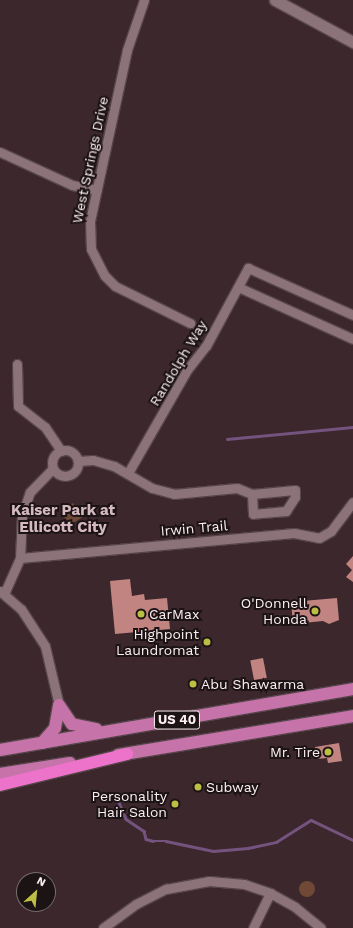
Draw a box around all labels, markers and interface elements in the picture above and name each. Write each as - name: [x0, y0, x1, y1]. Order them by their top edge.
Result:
- street label: West Springs Drive: [68, 95, 112, 225]
- street label: Randolph Way: [146, 317, 210, 409]
- district label: Kaiser Park at Ellicott City: [11, 501, 115, 536]
- street label: Irwin Trail: [160, 517, 228, 539]
- place label: O'Donnell Honda: [241, 595, 307, 628]
- place label: CarMax: [149, 606, 199, 622]
- marker: O'Donnell Honda: [310, 606, 320, 616]
- marker: CarMax: [136, 609, 146, 619]
- place label: Highpoint Laundromat: [116, 626, 199, 658]
- marker: Highpoint Laundromat: [202, 637, 212, 647]
- place label: Abu Shawarma: [201, 676, 304, 692]
- marker: Abu Shawarma: [188, 679, 198, 689]
- road number: US 40: [153, 709, 201, 731]
- place label: Mr. Tire: [270, 744, 320, 760]
- marker: Mr. Tire: [323, 747, 333, 757]
- place label: Subway: [206, 779, 258, 795]
- marker: Subway: [193, 782, 203, 792]
- place label: Personality Hair Salon: [92, 788, 167, 820]
- marker: Personality Hair Salon: [170, 799, 180, 809]
- north arrow: [16, 872, 56, 912]
- text: N: [35, 874, 48, 889]

